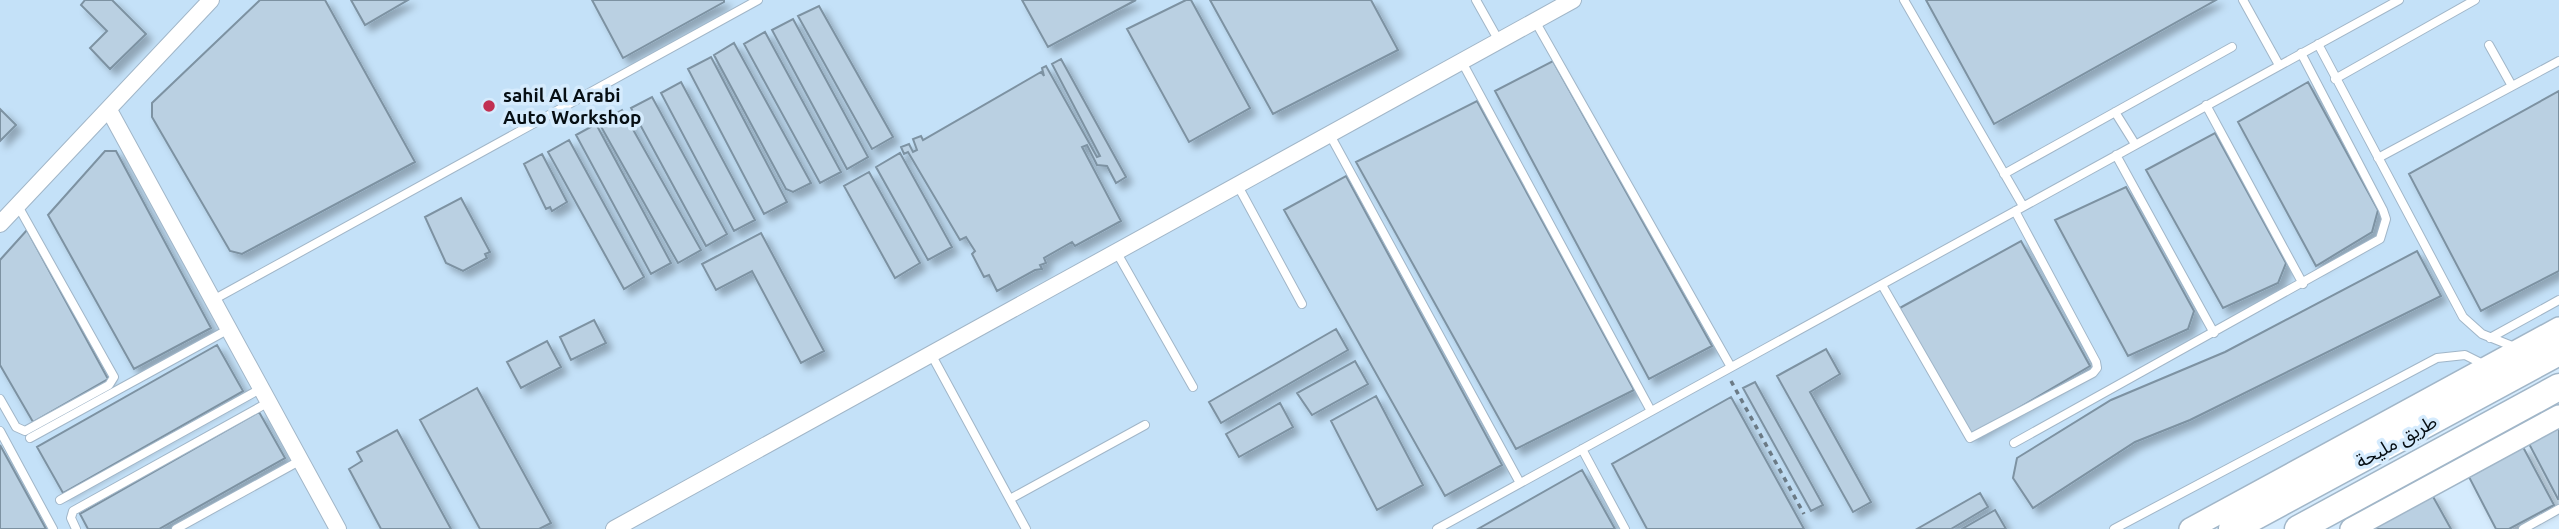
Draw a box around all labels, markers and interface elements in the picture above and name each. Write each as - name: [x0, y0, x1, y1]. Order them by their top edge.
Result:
- place label: sahil Al Arabi Auto Workshop: [503, 84, 641, 128]
- marker: sahil Al Arabi Auto Workshop: [481, 98, 497, 114]
- street label: طريق مليحة: [2352, 410, 2441, 473]

